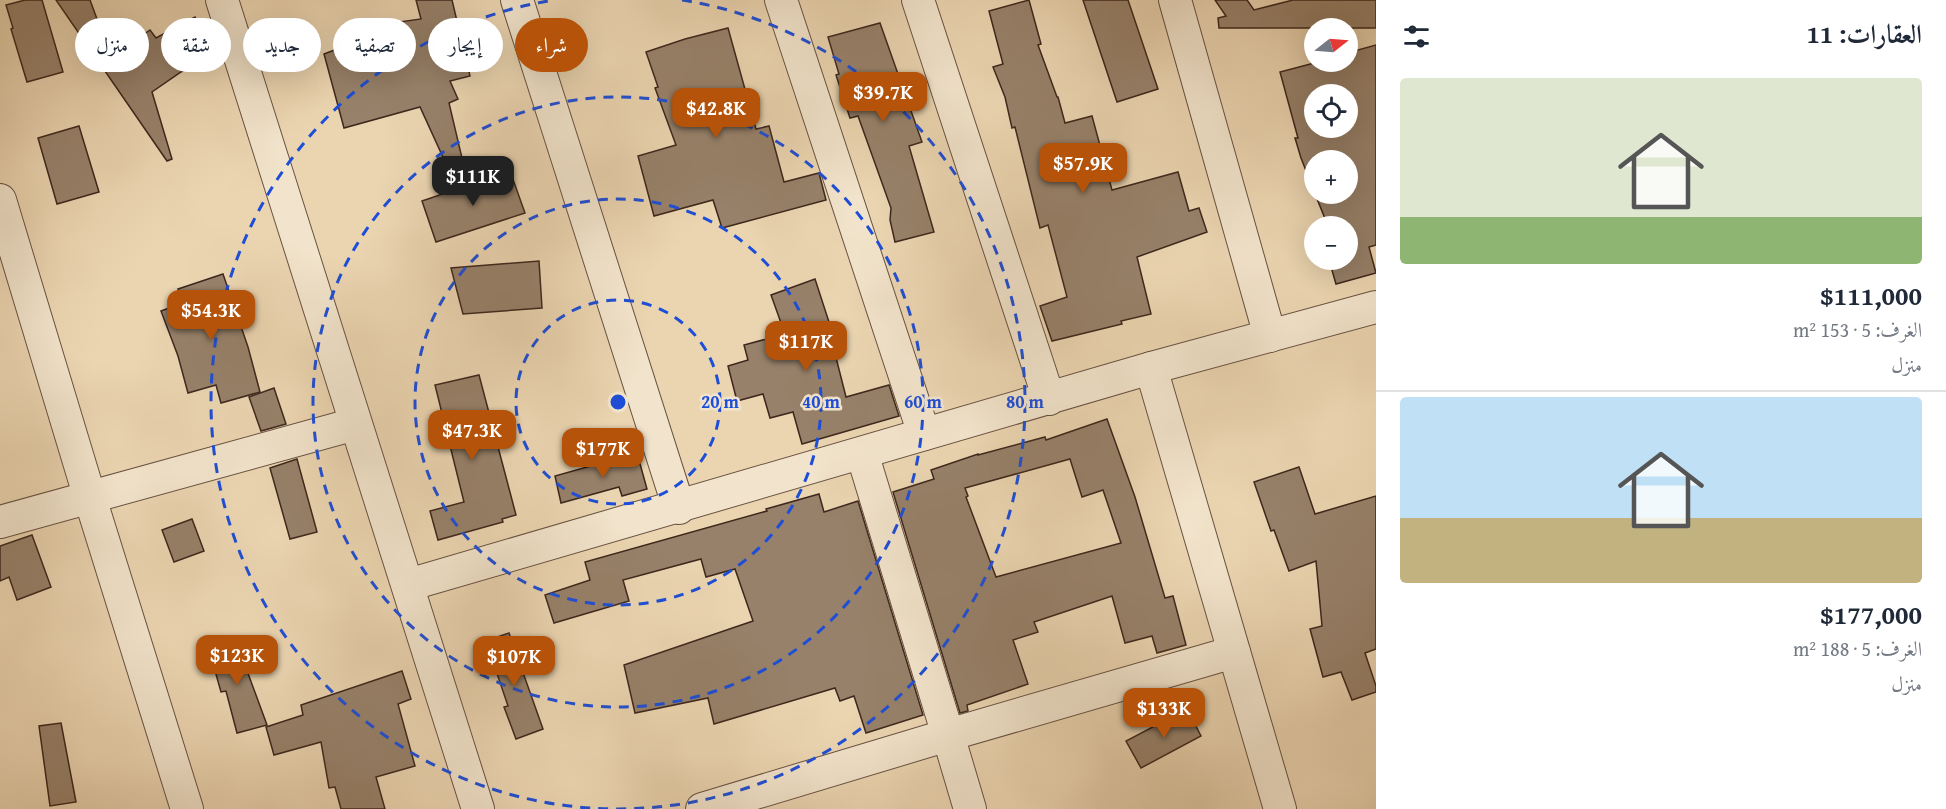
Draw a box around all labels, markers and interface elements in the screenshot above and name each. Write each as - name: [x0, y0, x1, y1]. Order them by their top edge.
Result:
- text: العقارات: 11: [1806, 14, 1922, 53]
- chip: منزل: [75, 18, 149, 72]
- chip: شقة: [161, 18, 231, 72]
- chip: جديد: [243, 18, 321, 72]
- chip: تصفية: [333, 18, 416, 72]
- chip: إيجار: [428, 18, 503, 72]
- chip: شراء: [515, 18, 588, 72]
- north arrow: [1304, 18, 1358, 72]
- map controls: [1304, 18, 1358, 270]
- icon: filters: [1400, 20, 1433, 53]
- pin: $39.7K: [834, 72, 932, 123]
- text: $39.7K: [853, 77, 913, 106]
- button: locate: [1304, 84, 1358, 138]
- pin: $42.8K: [667, 88, 765, 139]
- text: $42.8K: [686, 93, 746, 122]
- icon: home: [1607, 117, 1715, 225]
- pin: $57.9K: [1034, 143, 1132, 194]
- text: $57.9K: [1053, 148, 1113, 177]
- button: +: [1304, 150, 1358, 204]
- pin: $111K: [431, 156, 515, 207]
- text: $111K: [446, 161, 500, 190]
- button: −: [1304, 216, 1358, 270]
- text: $111,000: [1820, 276, 1922, 315]
- pin: $54.3K: [162, 290, 260, 341]
- text: $54.3K: [181, 295, 241, 324]
- text: الغرف: 5 · 153 m²: [1793, 315, 1922, 344]
- pin: $117K: [764, 321, 848, 372]
- text: $117K: [779, 326, 833, 355]
- text: منزل: [1891, 350, 1922, 379]
- text: 20 m: [701, 388, 740, 415]
- text: 40 m: [802, 388, 841, 415]
- text: 60 m: [904, 388, 943, 415]
- text: 80 m: [1006, 388, 1045, 415]
- centre of rings: [608, 392, 628, 412]
- pin: $47.3K: [423, 410, 521, 461]
- text: $47.3K: [442, 415, 502, 444]
- pin: $177K: [561, 428, 645, 479]
- text: $177K: [576, 433, 630, 462]
- icon: home: [1607, 436, 1715, 544]
- text: $177,000: [1820, 595, 1922, 634]
- text: الغرف: 5 · 188 m²: [1793, 634, 1922, 663]
- pin: $123K: [195, 635, 279, 686]
- pin: $107K: [472, 636, 556, 687]
- text: $123K: [210, 640, 264, 669]
- text: $107K: [487, 641, 541, 670]
- text: منزل: [1891, 669, 1922, 698]
- pin: $133K: [1122, 688, 1206, 739]
- text: $133K: [1137, 693, 1191, 722]

